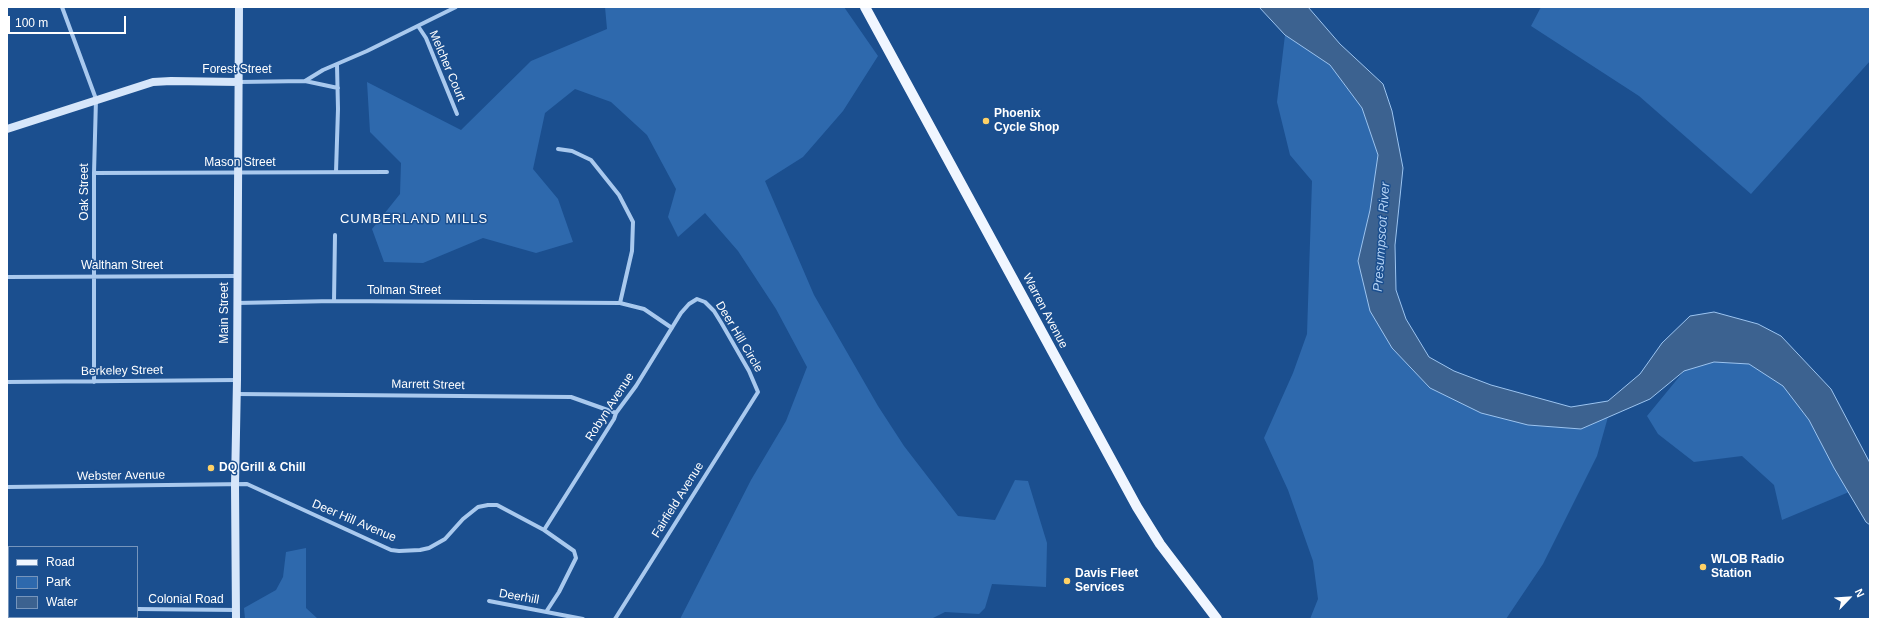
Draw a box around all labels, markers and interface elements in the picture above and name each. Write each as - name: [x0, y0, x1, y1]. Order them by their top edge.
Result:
- scale bar: [10, 8, 128, 34]
- text: 100 m: [15, 16, 48, 30]
- street label: Melcher Court: [426, 29, 468, 103]
- street label: Forest Street: [202, 63, 272, 77]
- place label: Phoenix Cycle Shop: [994, 107, 1059, 135]
- marker: Phoenix Cycle Shop: [981, 116, 991, 126]
- street label: Mason Street: [204, 156, 276, 170]
- street label: Oak Street: [78, 163, 92, 221]
- water label: Presumpscot River: [1370, 182, 1394, 292]
- district label: CUMBERLAND MILLS: [340, 211, 488, 227]
- street label: Waltham Street: [81, 259, 163, 273]
- street label: Warren Avenue: [1019, 271, 1071, 351]
- street label: Main Street: [218, 282, 232, 344]
- street label: Tolman Street: [367, 284, 441, 298]
- street label: Deer Hill Circle: [712, 299, 766, 375]
- street label: Berkeley Street: [81, 363, 163, 379]
- street label: Robyn Avenue: [583, 370, 637, 444]
- street label: Marrett Street: [391, 377, 465, 393]
- street label: Fairfield Avenue: [649, 460, 707, 540]
- place label: DQ Grill & Chill: [219, 461, 306, 475]
- marker: DQ Grill & Chill: [206, 463, 216, 473]
- street label: Webster Avenue: [77, 468, 165, 484]
- street label: Deer Hill Avenue: [310, 497, 398, 545]
- legend: [8, 546, 138, 618]
- place label: WLOB Radio Station: [1711, 553, 1784, 581]
- text: Road: [46, 555, 75, 569]
- marker: WLOB Radio Station: [1698, 562, 1708, 572]
- place label: Davis Fleet Services: [1075, 567, 1138, 595]
- text: Park: [46, 575, 71, 589]
- marker: Davis Fleet Services: [1062, 576, 1072, 586]
- north arrow: [1829, 578, 1869, 618]
- street label: Deerhill: [498, 586, 540, 608]
- text: N: [1853, 587, 1867, 599]
- street label: Colonial Road: [148, 593, 224, 607]
- text: Water: [46, 595, 78, 609]

